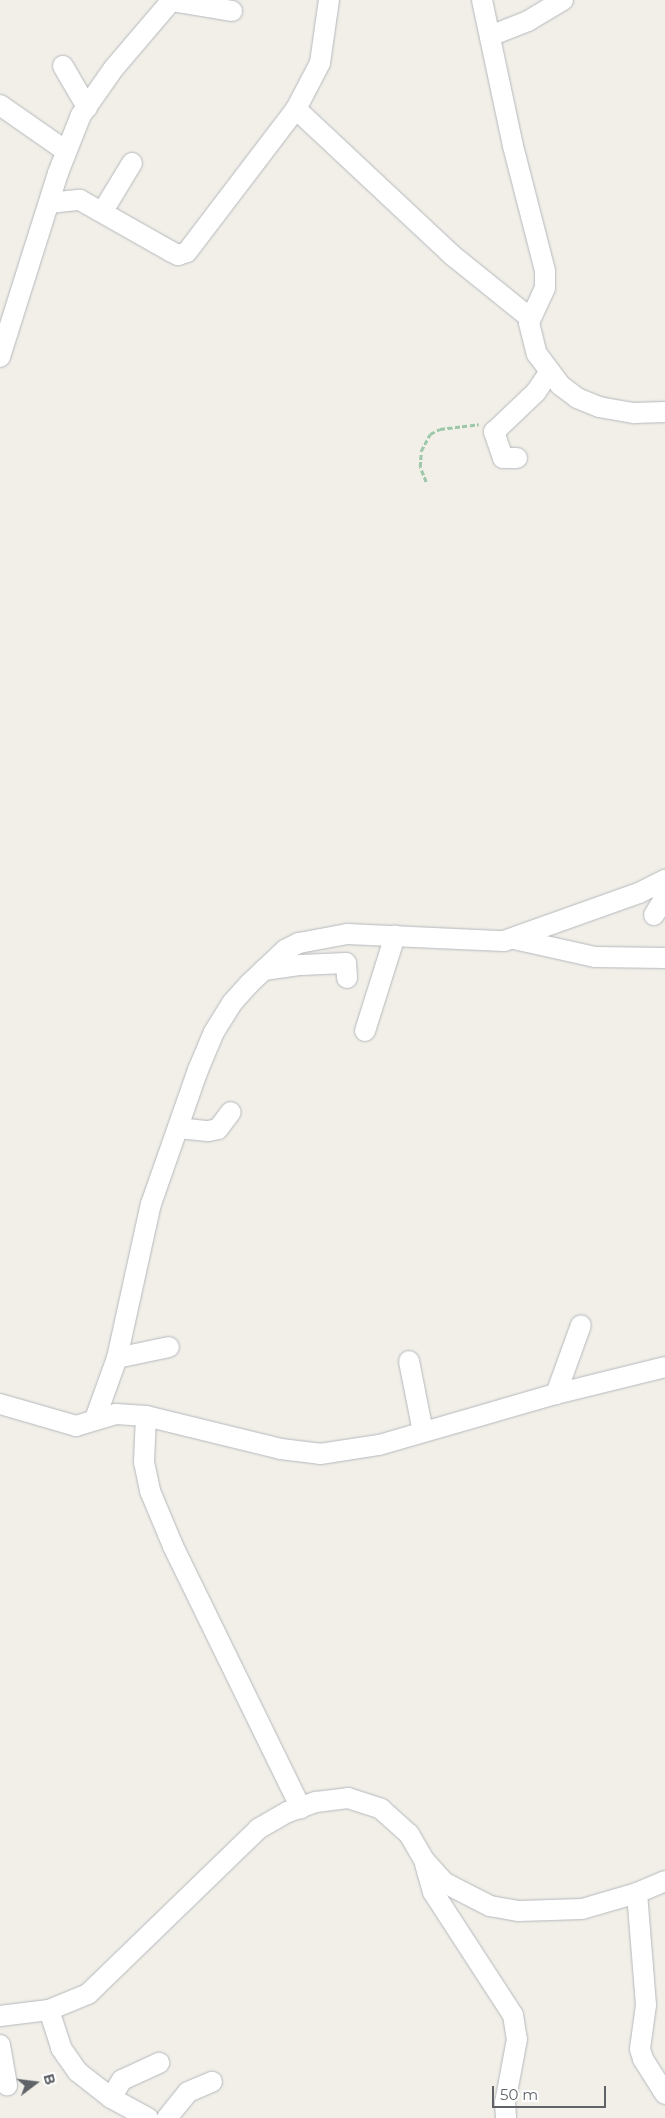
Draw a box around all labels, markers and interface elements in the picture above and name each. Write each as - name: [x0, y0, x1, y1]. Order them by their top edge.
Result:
- north arrow: [10, 2058, 60, 2108]
- text: B: [39, 2072, 60, 2087]
- scale bar: [495, 2076, 609, 2108]
- text: 50 m: [500, 2085, 538, 2104]

